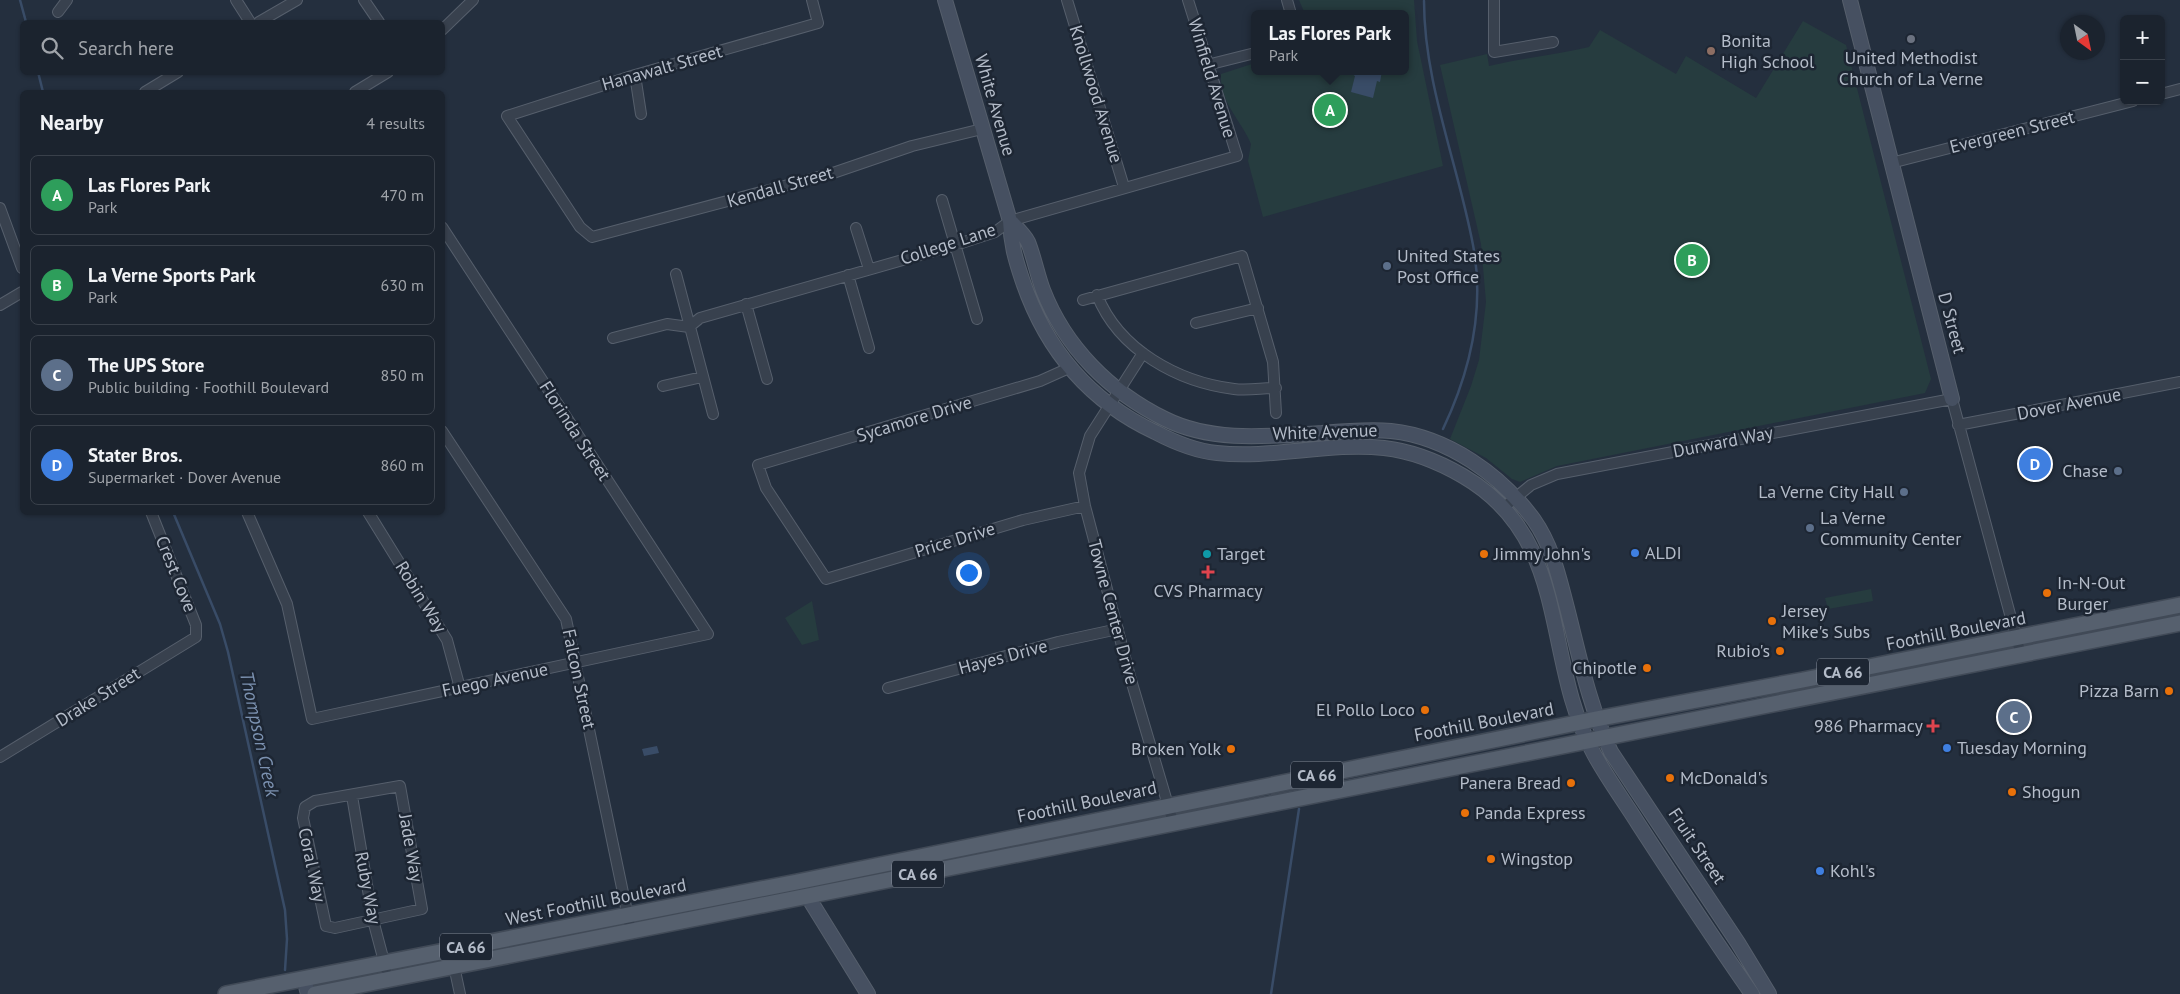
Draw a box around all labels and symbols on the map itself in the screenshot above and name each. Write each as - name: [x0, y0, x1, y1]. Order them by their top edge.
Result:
- street label: Winfield Avenue: [1183, 15, 1242, 140]
- north arrow: [2060, 15, 2105, 60]
- street label: Knollwood Avenue: [1065, 22, 1128, 166]
- place label: Bonita High School: [1721, 29, 1815, 73]
- marker: United Methodist Church of La Verne: [1905, 33, 1917, 45]
- street label: Hanawalt Street: [599, 39, 725, 96]
- marker: Bonita High School: [1705, 45, 1717, 57]
- place label: United Methodist Church of La Verne: [1839, 46, 1983, 90]
- street label: White Avenue: [970, 51, 1021, 159]
- pin: A: [1314, 91, 1346, 129]
- street label: Evergreen Street: [1947, 105, 2077, 158]
- street label: Kendall Street: [724, 160, 835, 213]
- street label: College Lane: [897, 217, 999, 270]
- pin: B: [1676, 241, 1708, 279]
- place label: United States Post Office: [1397, 244, 1500, 288]
- marker: United States Post Office: [1381, 260, 1393, 272]
- street label: D Street: [1933, 290, 1972, 356]
- street label: Florinda Street: [535, 376, 616, 485]
- street label: Dover Avenue: [2015, 382, 2123, 425]
- street label: Sycamore Drive: [853, 390, 974, 447]
- street label: White Avenue: [1272, 418, 1378, 445]
- street label: Durward Way: [1671, 420, 1776, 462]
- pin: D: [2019, 445, 2051, 483]
- place label: Chase: [2062, 459, 2108, 482]
- marker: Chase: [2112, 465, 2124, 477]
- place label: La Verne City Hall: [1758, 480, 1895, 503]
- marker: La Verne City Hall: [1898, 486, 1910, 498]
- place label: La Verne Community Center: [1820, 506, 1961, 550]
- street label: Price Drive: [912, 516, 998, 563]
- marker: La Verne Community Center: [1804, 522, 1816, 534]
- street label: Crest Cove: [151, 532, 202, 615]
- street label: Towne Center Drive: [1083, 537, 1144, 687]
- place label: ALDI: [1645, 541, 1682, 564]
- place label: Target: [1217, 542, 1265, 565]
- place label: Jimmy John's: [1493, 542, 1591, 565]
- marker: ALDI: [1629, 547, 1641, 559]
- marker: Target: [1201, 548, 1213, 560]
- marker: Jimmy John's: [1478, 548, 1490, 560]
- street label: Robin Way: [391, 557, 453, 637]
- your location: [956, 560, 982, 586]
- marker: CVS Pharmacy: [1202, 566, 1214, 578]
- place label: In-N-Out Burger: [2057, 571, 2125, 615]
- place label: CVS Pharmacy: [1153, 579, 1263, 602]
- marker: In-N-Out Burger: [2041, 587, 2053, 599]
- place label: Jersey Mike's Subs: [1781, 599, 1870, 643]
- street label: Foothill Boulevard: [1884, 606, 2028, 655]
- marker: Jersey Mike's Subs: [1766, 615, 1778, 627]
- street label: Falcon Street: [558, 627, 601, 731]
- street label: Hayes Drive: [956, 634, 1050, 679]
- place label: Rubio's: [1716, 639, 1770, 662]
- marker: Rubio's: [1774, 645, 1786, 657]
- place label: Chipotle: [1572, 656, 1637, 679]
- street label: Fuego Avenue: [440, 657, 550, 702]
- road number: CA 66: [1817, 659, 1869, 686]
- street label: Drake Street: [51, 662, 144, 732]
- marker: Chipotle: [1641, 662, 1653, 674]
- water label: Thompson Creek: [235, 669, 285, 800]
- place label: Pizza Barn: [2079, 679, 2159, 702]
- marker: Pizza Barn: [2163, 685, 2175, 697]
- street label: Foothill Boulevard: [1412, 697, 1556, 746]
- place label: El Pollo Loco: [1316, 698, 1415, 721]
- pin: C: [1998, 698, 2030, 736]
- marker: El Pollo Loco: [1419, 704, 1431, 716]
- place label: 986 Pharmacy: [1814, 714, 1924, 737]
- marker: 986 Pharmacy: [1927, 720, 1939, 732]
- place label: Tuesday Morning: [1957, 736, 2087, 759]
- place label: Broken Yolk: [1131, 737, 1221, 760]
- marker: Tuesday Morning: [1941, 742, 1953, 754]
- marker: Broken Yolk: [1225, 743, 1237, 755]
- road number: CA 66: [1291, 762, 1343, 788]
- place label: McDonald's: [1680, 766, 1768, 789]
- place label: Panera Bread: [1459, 771, 1561, 794]
- marker: McDonald's: [1664, 772, 1676, 784]
- street label: Foothill Boulevard: [1015, 776, 1159, 828]
- marker: Panera Bread: [1565, 777, 1577, 789]
- place label: Shogun: [2022, 780, 2080, 803]
- marker: Shogun: [2006, 786, 2018, 798]
- place label: Panda Express: [1475, 801, 1586, 824]
- street label: Fruit Street: [1664, 803, 1731, 888]
- marker: Panda Express: [1459, 807, 1471, 819]
- street label: Jade Way: [394, 811, 429, 884]
- street label: Coral Way: [293, 826, 332, 905]
- place label: Wingstop: [1501, 847, 1573, 870]
- street label: Ruby Way: [350, 850, 387, 927]
- marker: Wingstop: [1485, 853, 1497, 865]
- place label: Kohl's: [1830, 859, 1875, 882]
- road number: CA 66: [892, 861, 944, 888]
- marker: Kohl's: [1814, 865, 1826, 877]
- street label: West Foothill Boulevard: [504, 873, 688, 930]
- road number: CA 66: [440, 934, 492, 960]

